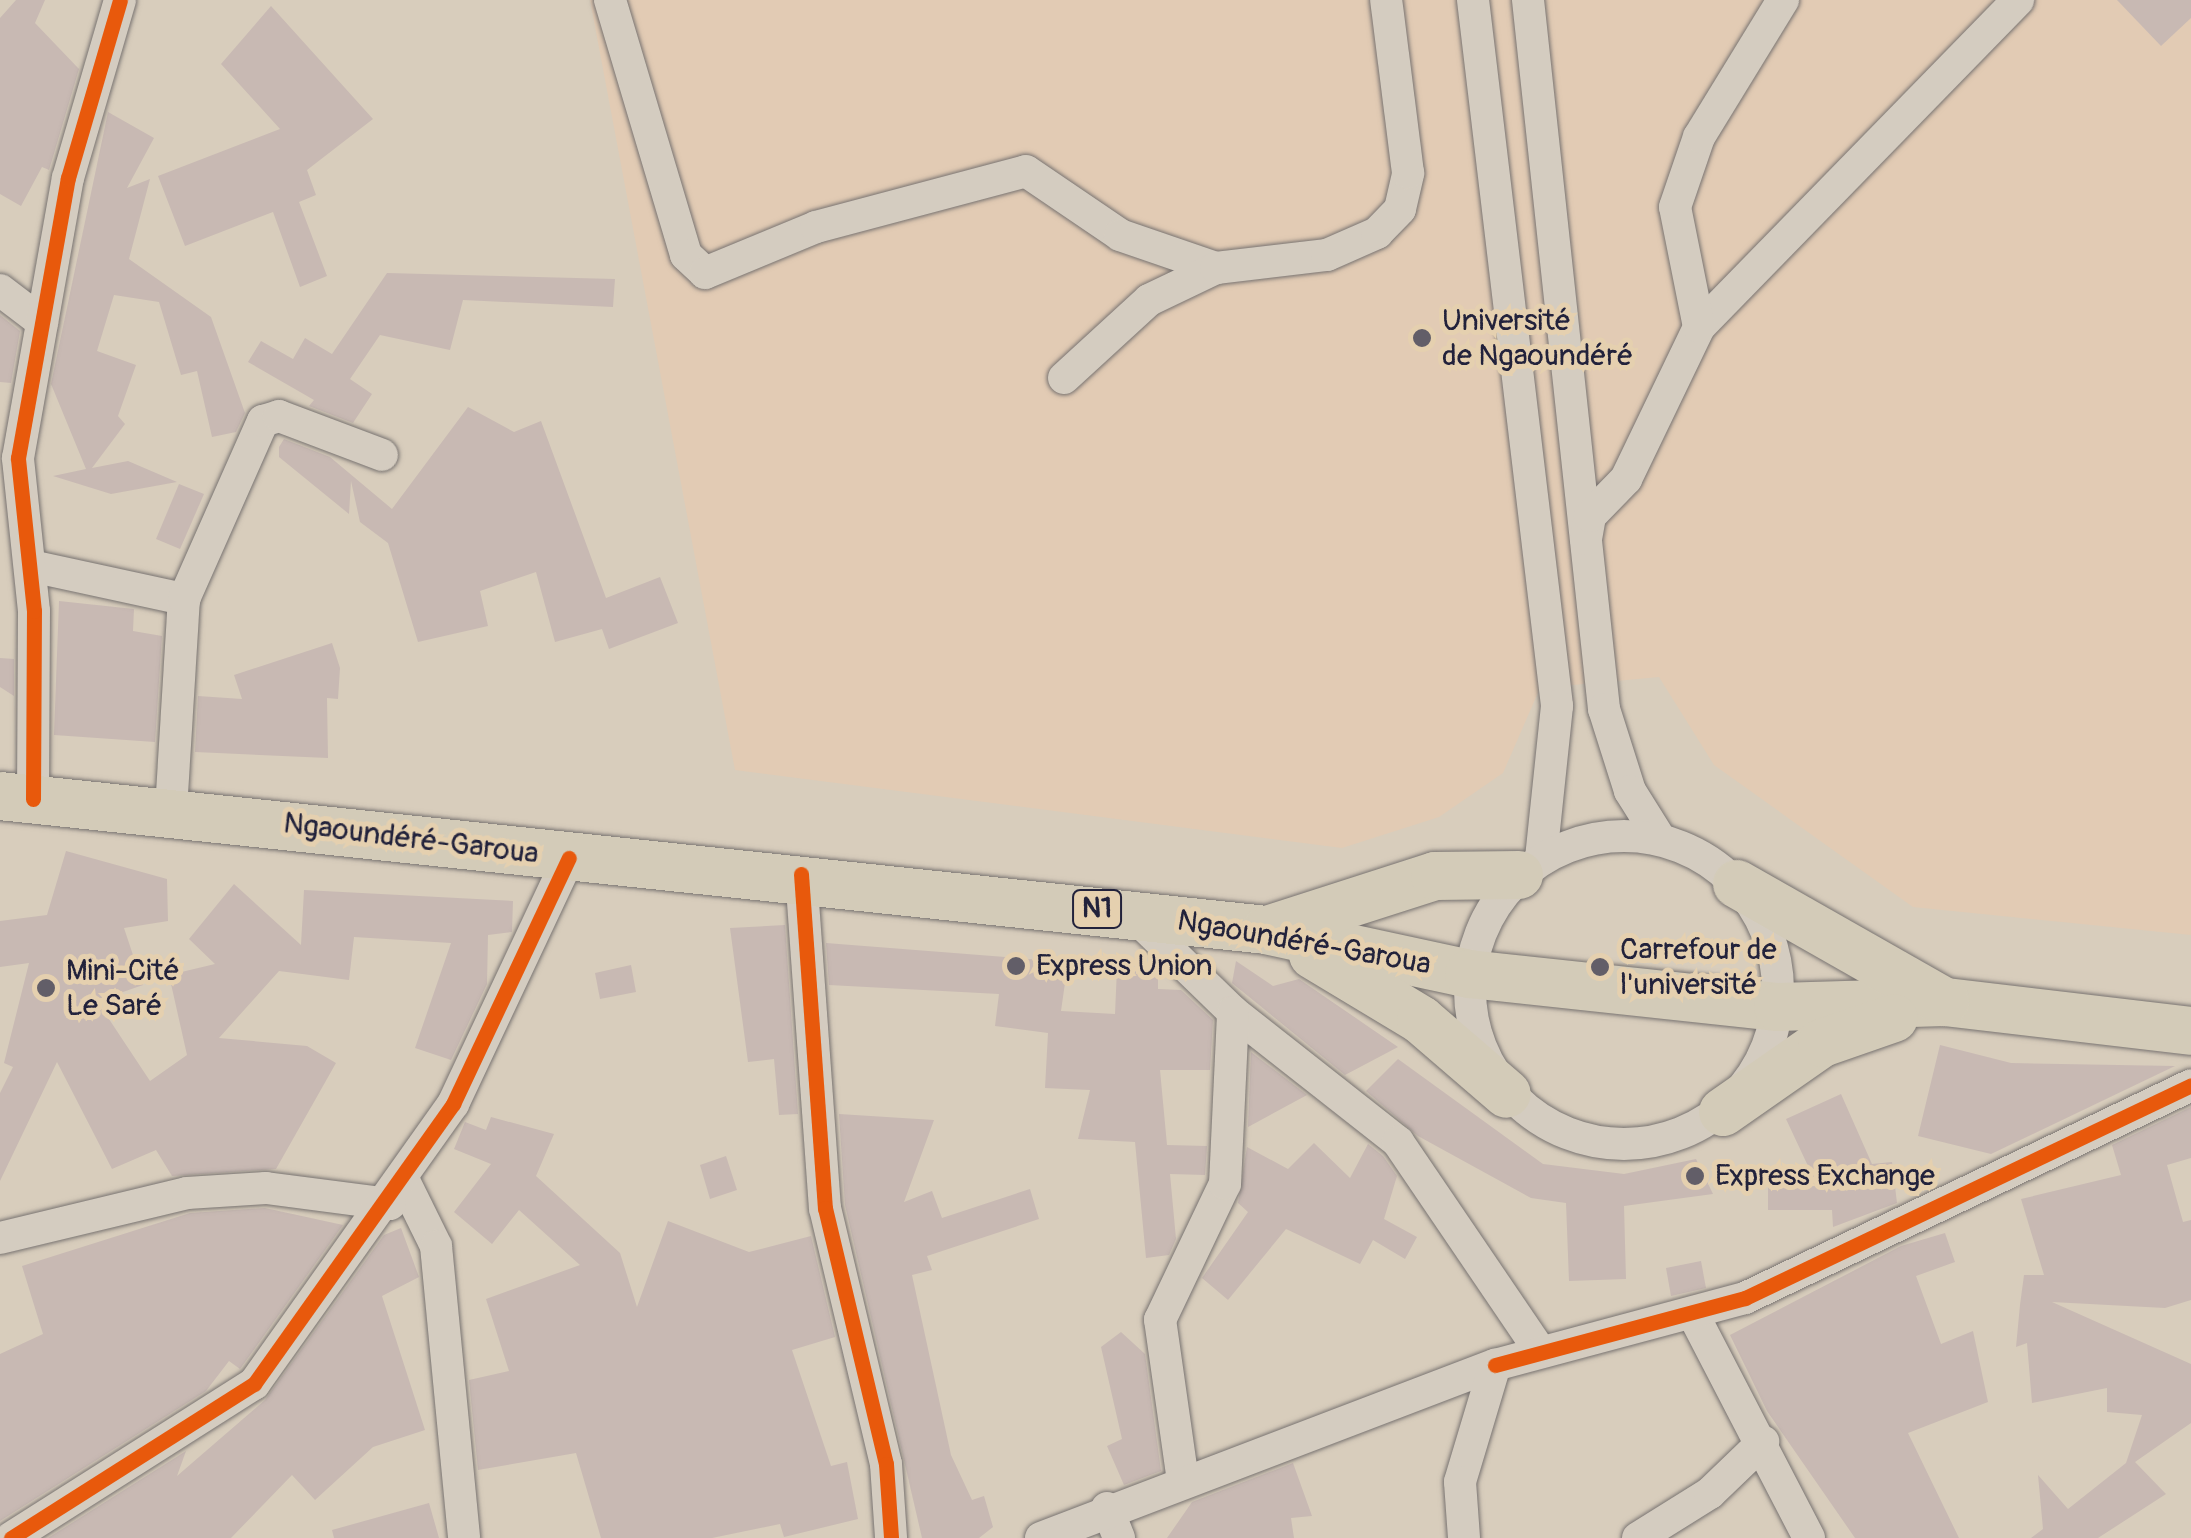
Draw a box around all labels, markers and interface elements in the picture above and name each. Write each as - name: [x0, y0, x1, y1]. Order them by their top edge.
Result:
- place label: Université de Ngaoundéré: [1442, 303, 1633, 374]
- marker: Université de Ngaoundéré: [1411, 327, 1433, 349]
- street label: Ngaoundéré-Garoua: [281, 805, 541, 873]
- road number: N1: [1072, 886, 1122, 932]
- street label: Ngaoundéré-Garoua: [1174, 903, 1434, 983]
- place label: Carrefour de l'université: [1620, 932, 1777, 1002]
- place label: Express Union: [1036, 948, 1212, 984]
- place label: Mini-Cité Le Saré: [66, 953, 180, 1024]
- marker: Express Union: [1005, 955, 1027, 977]
- marker: Carrefour de l'université: [1589, 956, 1611, 978]
- marker: Mini-Cité Le Saré: [35, 977, 57, 999]
- place label: Express Exchange: [1715, 1158, 1935, 1194]
- marker: Express Exchange: [1684, 1165, 1706, 1187]

